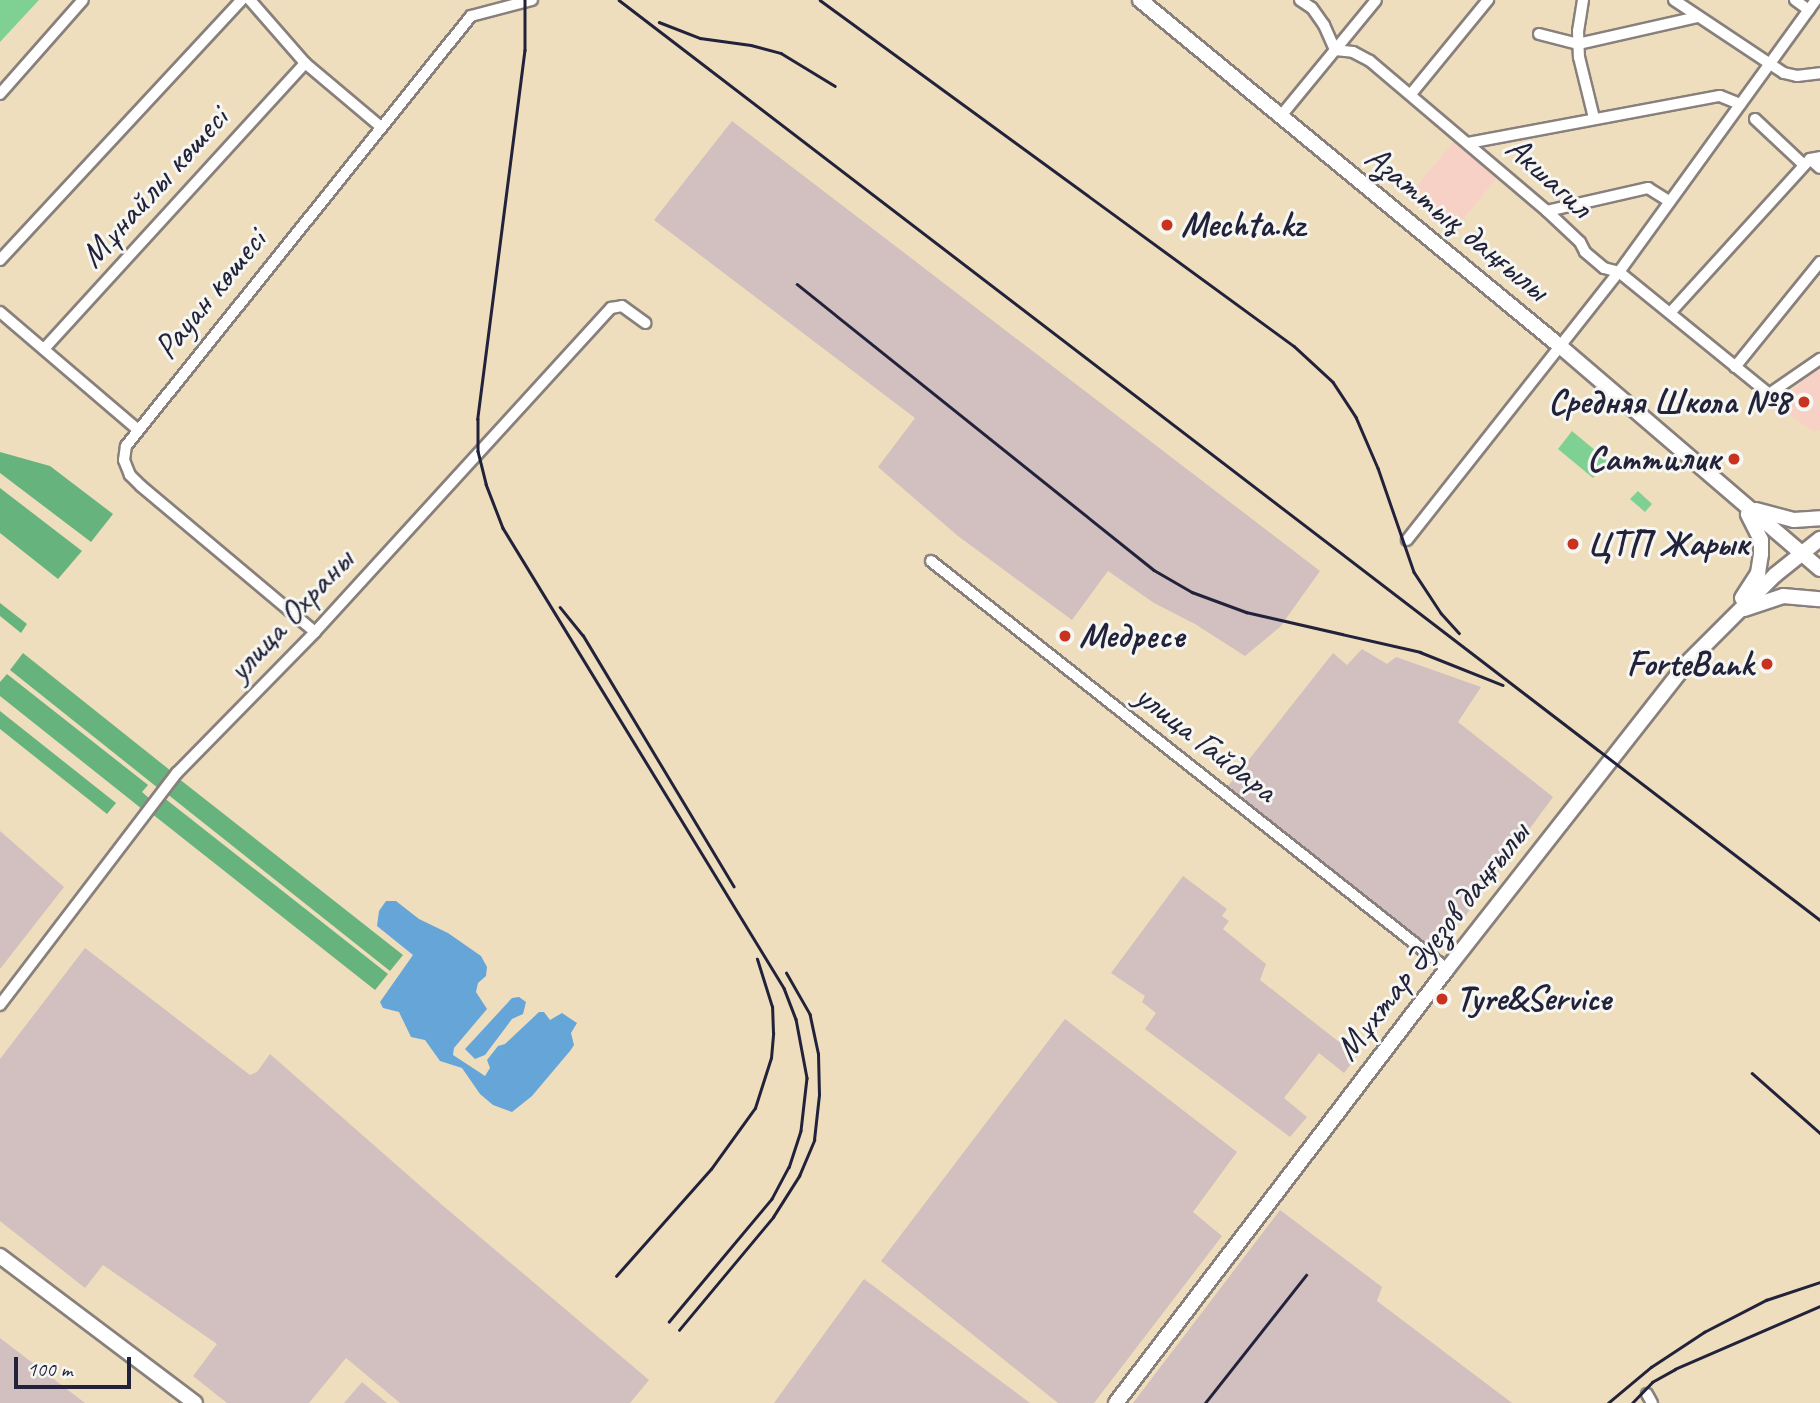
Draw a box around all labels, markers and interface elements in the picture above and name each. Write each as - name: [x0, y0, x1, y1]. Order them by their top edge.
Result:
- street label: Мұнайлы көшесі: [71, 98, 237, 276]
- street label: Акшагил: [1497, 127, 1601, 227]
- street label: Азаттық даңғылы: [1357, 136, 1557, 310]
- place label: Mechta.kz: [1181, 204, 1304, 246]
- marker: Mechta.kz: [1159, 217, 1175, 233]
- street label: Рауан көшесі: [145, 220, 275, 368]
- place label: Средняя Школа №8: [1548, 381, 1790, 423]
- marker: Средняя Школа №8: [1796, 394, 1812, 410]
- place label: Саттилик: [1587, 438, 1720, 480]
- marker: Саттилик: [1726, 451, 1742, 467]
- place label: ЦТП Жарык: [1587, 523, 1749, 565]
- marker: ЦТП Жарык: [1565, 536, 1581, 552]
- street label: улица Охраны: [217, 539, 363, 691]
- place label: Медресе: [1079, 615, 1184, 657]
- marker: Медресе: [1057, 628, 1073, 644]
- place label: ForteBank: [1627, 643, 1753, 685]
- marker: ForteBank: [1759, 656, 1775, 672]
- street label: улица Гайдара: [1127, 675, 1285, 811]
- street label: Мұхтар Әуезов даңғылы: [1325, 813, 1539, 1069]
- place label: Tyre&Service: [1456, 978, 1611, 1020]
- marker: Tyre&Service: [1434, 991, 1450, 1007]
- scale bar: [18, 1344, 135, 1388]
- text: 100 m: [27, 1356, 72, 1382]

